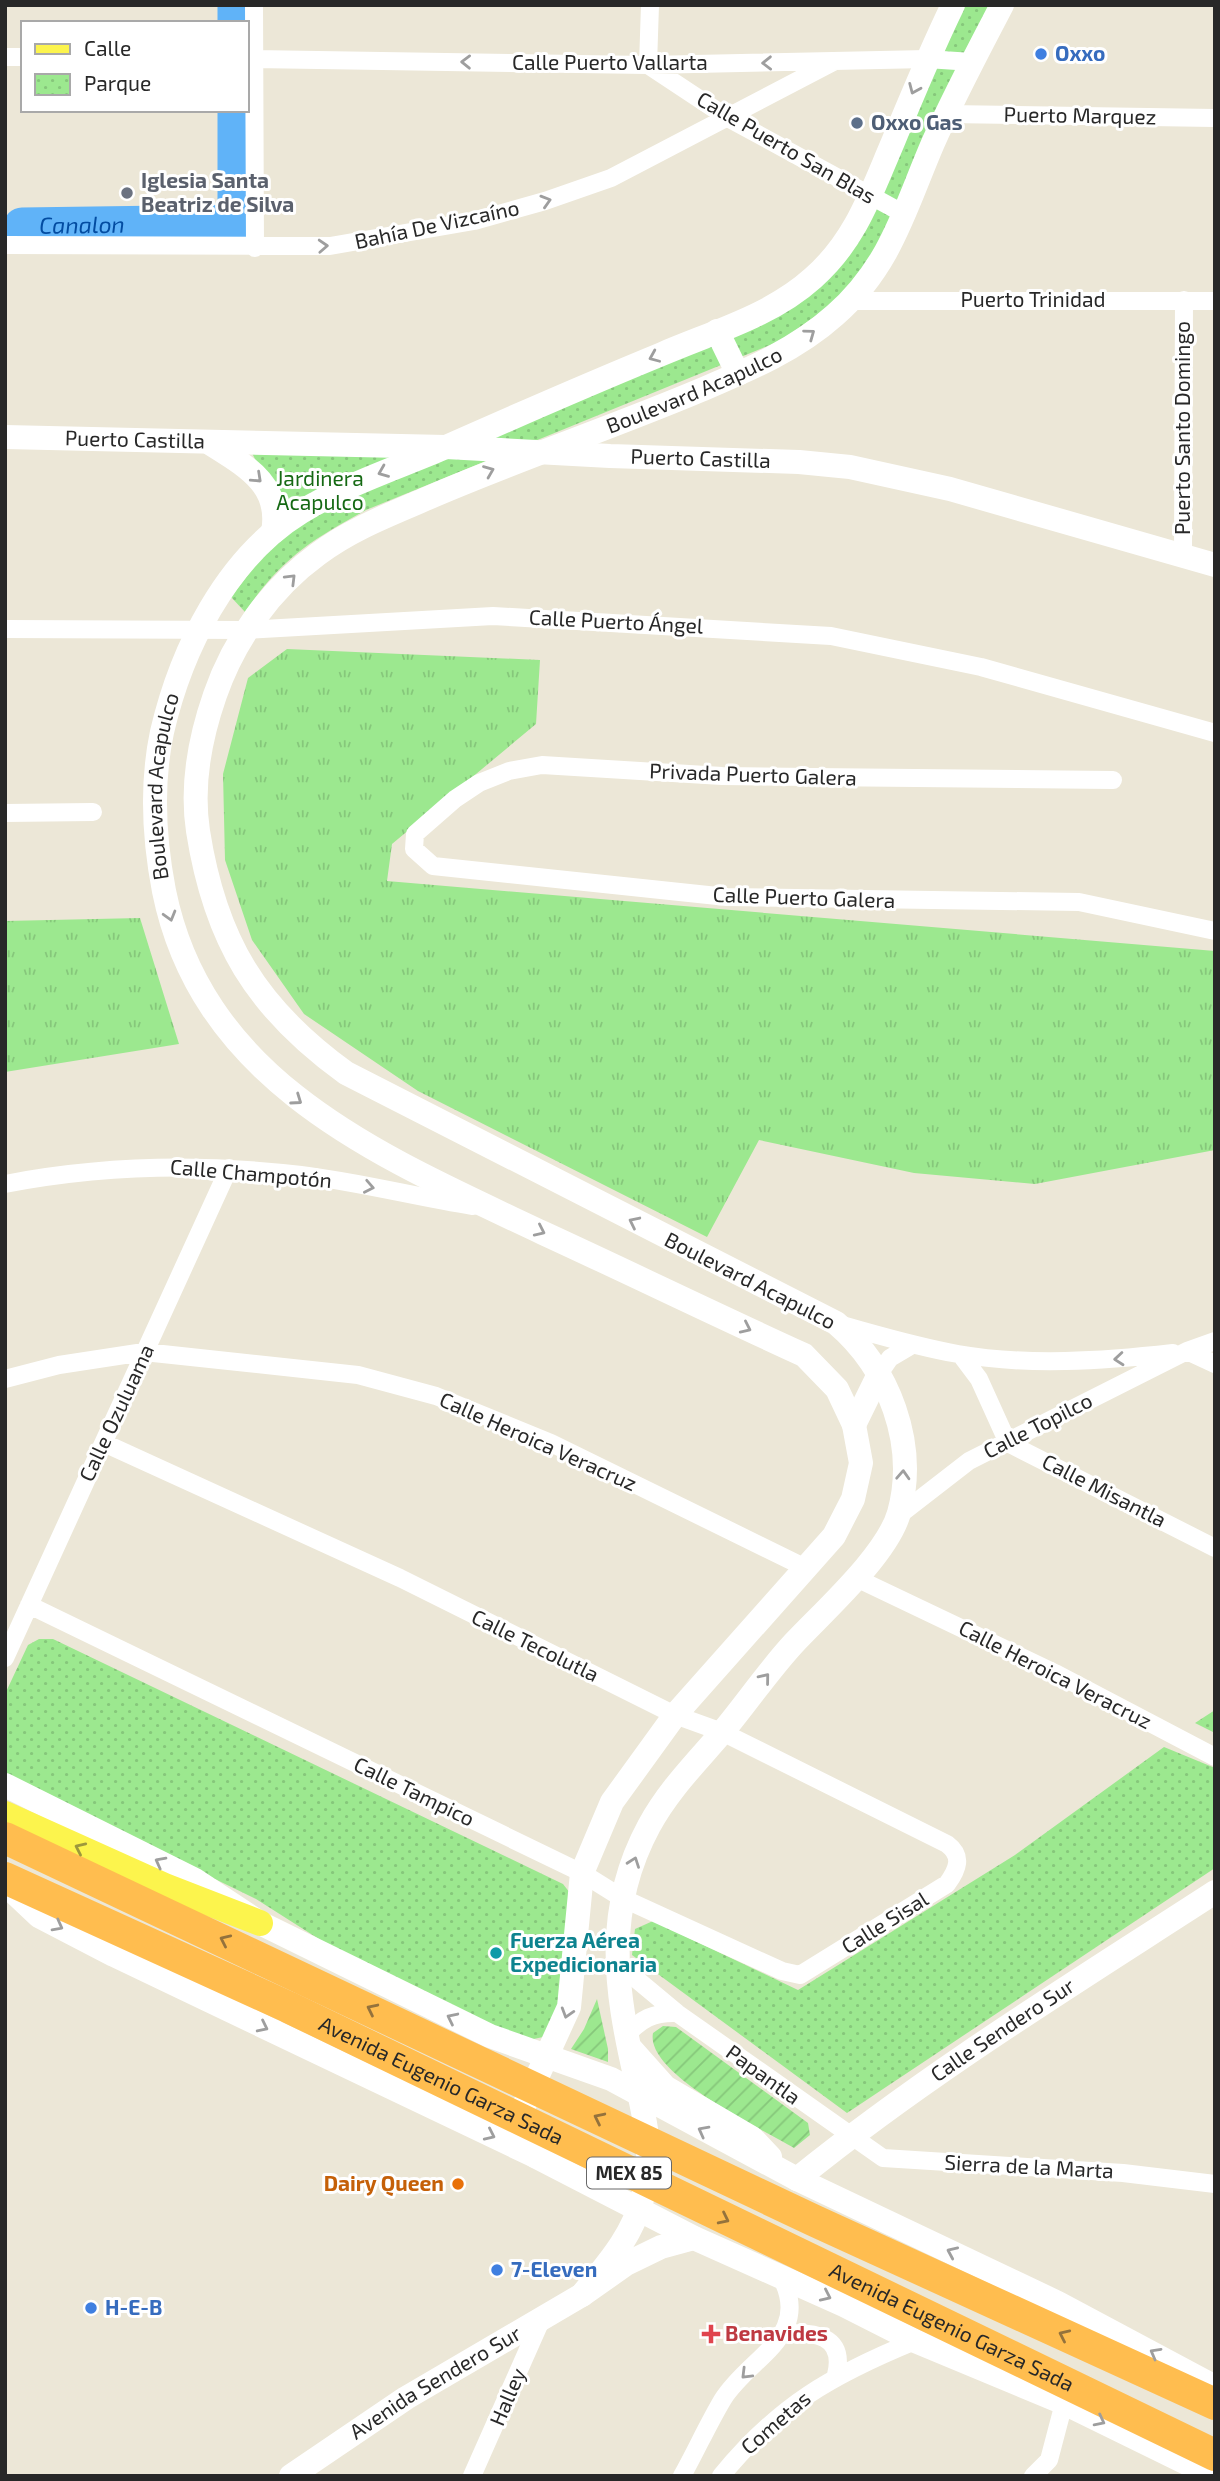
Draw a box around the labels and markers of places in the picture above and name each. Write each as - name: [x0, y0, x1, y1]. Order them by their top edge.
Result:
- place label: Oxxo: [1055, 40, 1105, 65]
- marker: Oxxo: [1033, 46, 1049, 62]
- place label: Oxxo Gas: [871, 109, 963, 134]
- marker: Oxxo Gas: [849, 115, 865, 131]
- place label: Iglesia Santa Beatriz de Silva: [141, 167, 294, 216]
- marker: Iglesia Santa Beatriz de Silva: [119, 185, 135, 201]
- place label: Fuerza Aérea Expedicionaria: [510, 1927, 657, 1976]
- marker: Fuerza Aérea Expedicionaria: [488, 1945, 504, 1961]
- place label: Dairy Queen: [324, 2170, 444, 2196]
- marker: Dairy Queen: [450, 2176, 466, 2192]
- place label: 7-Eleven: [511, 2256, 597, 2281]
- marker: 7-Eleven: [489, 2262, 505, 2278]
- place label: H-E-B: [105, 2294, 162, 2319]
- marker: H-E-B: [83, 2300, 99, 2316]
- place label: Benavides: [725, 2320, 828, 2345]
- marker: Benavides: [703, 2326, 719, 2342]

